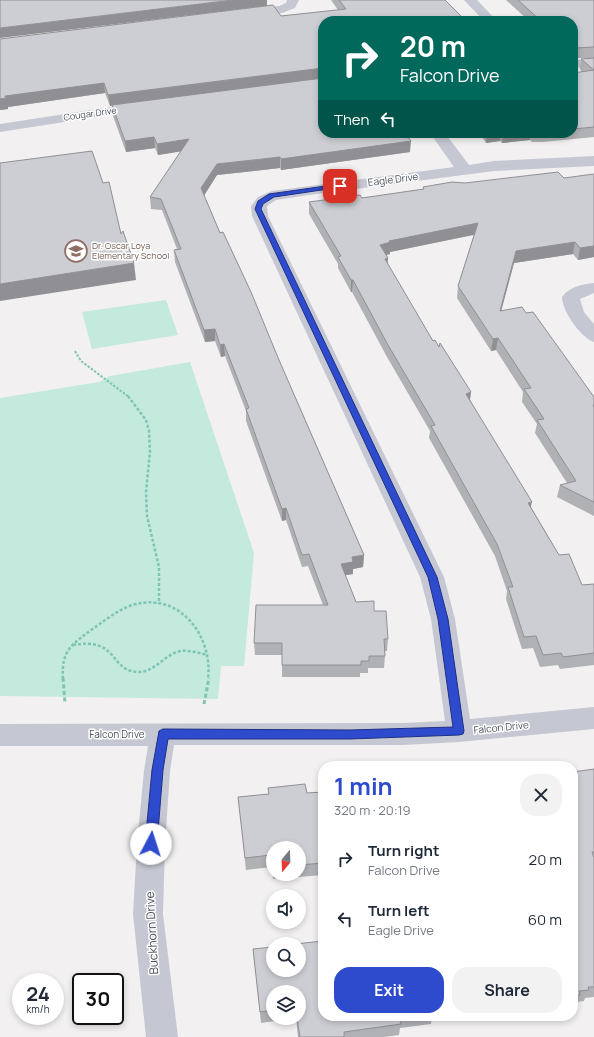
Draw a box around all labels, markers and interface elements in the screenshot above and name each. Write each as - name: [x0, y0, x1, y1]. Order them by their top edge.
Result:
- text: 20 m: [400, 27, 466, 65]
- icon: right: [334, 32, 386, 84]
- text: Falcon Drive: [400, 63, 500, 87]
- street label: Cougar Drive: [63, 103, 117, 124]
- icon: left: [377, 108, 399, 130]
- text: Then: [334, 109, 369, 130]
- pin: [323, 169, 357, 203]
- street label: Eagle Drive: [367, 169, 419, 189]
- icon: arrive: [329, 175, 351, 197]
- school or university icon: Dr. Oscar Loya Elementary School: [63, 238, 89, 264]
- place label: Dr. Oscar Loya Elementary School: [92, 239, 169, 262]
- street label: Falcon Drive: [473, 717, 529, 737]
- street label: Falcon Drive: [89, 727, 145, 741]
- text: 1 min: [334, 769, 393, 802]
- button: close: [520, 774, 562, 816]
- text: 320 m · 20:19: [334, 801, 411, 819]
- position arrow: [130, 823, 172, 865]
- text: Turn right: [368, 840, 439, 861]
- north arrow: [266, 841, 306, 881]
- map controls: [266, 841, 306, 1025]
- icon: right: [334, 848, 356, 870]
- text: 20 m: [529, 849, 562, 870]
- text: Falcon Drive: [368, 861, 440, 879]
- button: sound: [266, 889, 306, 929]
- street label: Buckhorn Drive: [141, 891, 162, 975]
- text: Turn left: [368, 900, 430, 921]
- icon: left: [334, 908, 356, 930]
- text: 60 m: [528, 909, 562, 930]
- text: Eagle Drive: [368, 921, 434, 939]
- button: search: [266, 937, 306, 977]
- button: Exit: [334, 967, 444, 1013]
- button: Share: [452, 967, 562, 1013]
- speed limit sign: 30: [72, 973, 124, 1025]
- text: 24: [26, 980, 50, 1007]
- button: layers: [266, 985, 306, 1025]
- text: km/h: [26, 1002, 50, 1016]

